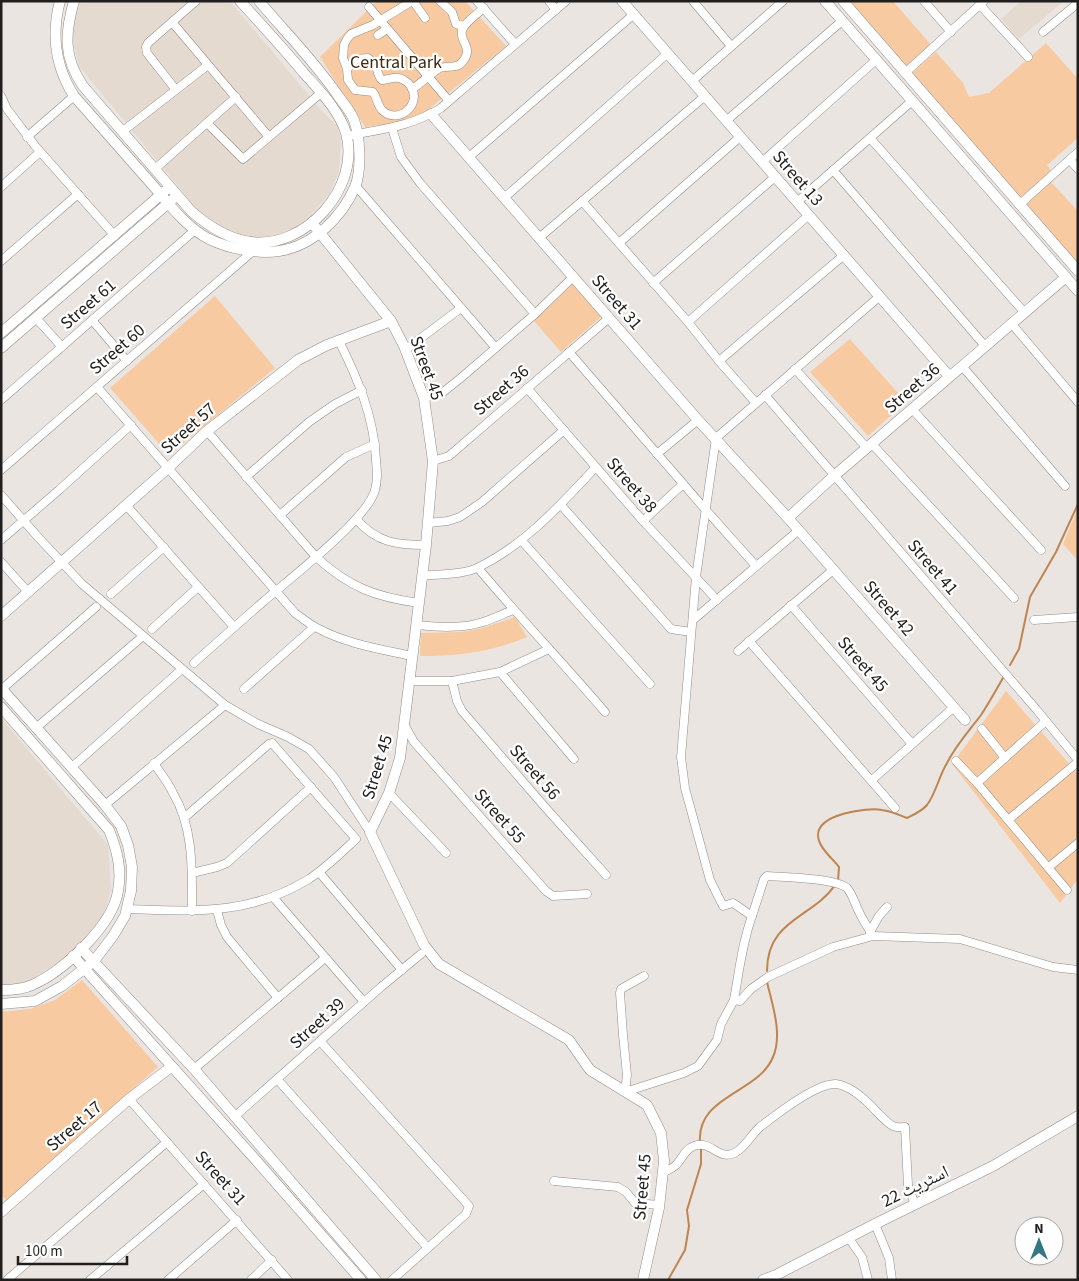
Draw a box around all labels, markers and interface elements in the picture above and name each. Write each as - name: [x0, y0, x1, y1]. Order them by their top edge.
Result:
- park label: Central Park: [350, 50, 442, 75]
- street label: Street 13: [766, 145, 829, 212]
- street label: Street 31: [585, 269, 648, 336]
- street label: Street 61: [55, 273, 122, 336]
- street label: Street 60: [84, 318, 151, 381]
- street label: Street 45: [403, 333, 450, 404]
- street label: Street 36: [879, 357, 946, 420]
- street label: Street 36: [468, 359, 535, 422]
- street label: Street 57: [155, 397, 221, 460]
- street label: Street 38: [600, 452, 663, 519]
- street label: Street 41: [901, 534, 964, 601]
- street label: Street 42: [857, 575, 920, 642]
- street label: Street 45: [831, 631, 894, 698]
- street label: Street 45: [356, 732, 399, 803]
- street label: Street 56: [503, 739, 566, 806]
- street label: Street 55: [468, 783, 531, 849]
- street label: Street 39: [284, 992, 350, 1055]
- street label: Street 17: [41, 1095, 108, 1158]
- street label: Street 31: [189, 1145, 252, 1211]
- street label: Street 45: [627, 1153, 658, 1221]
- street label: اسٹریٹ 22: [877, 1159, 953, 1214]
- north arrow: [1014, 1216, 1064, 1266]
- text: N: [1034, 1219, 1044, 1239]
- scale bar: [18, 1234, 126, 1266]
- text: 100 m: [25, 1241, 63, 1262]

